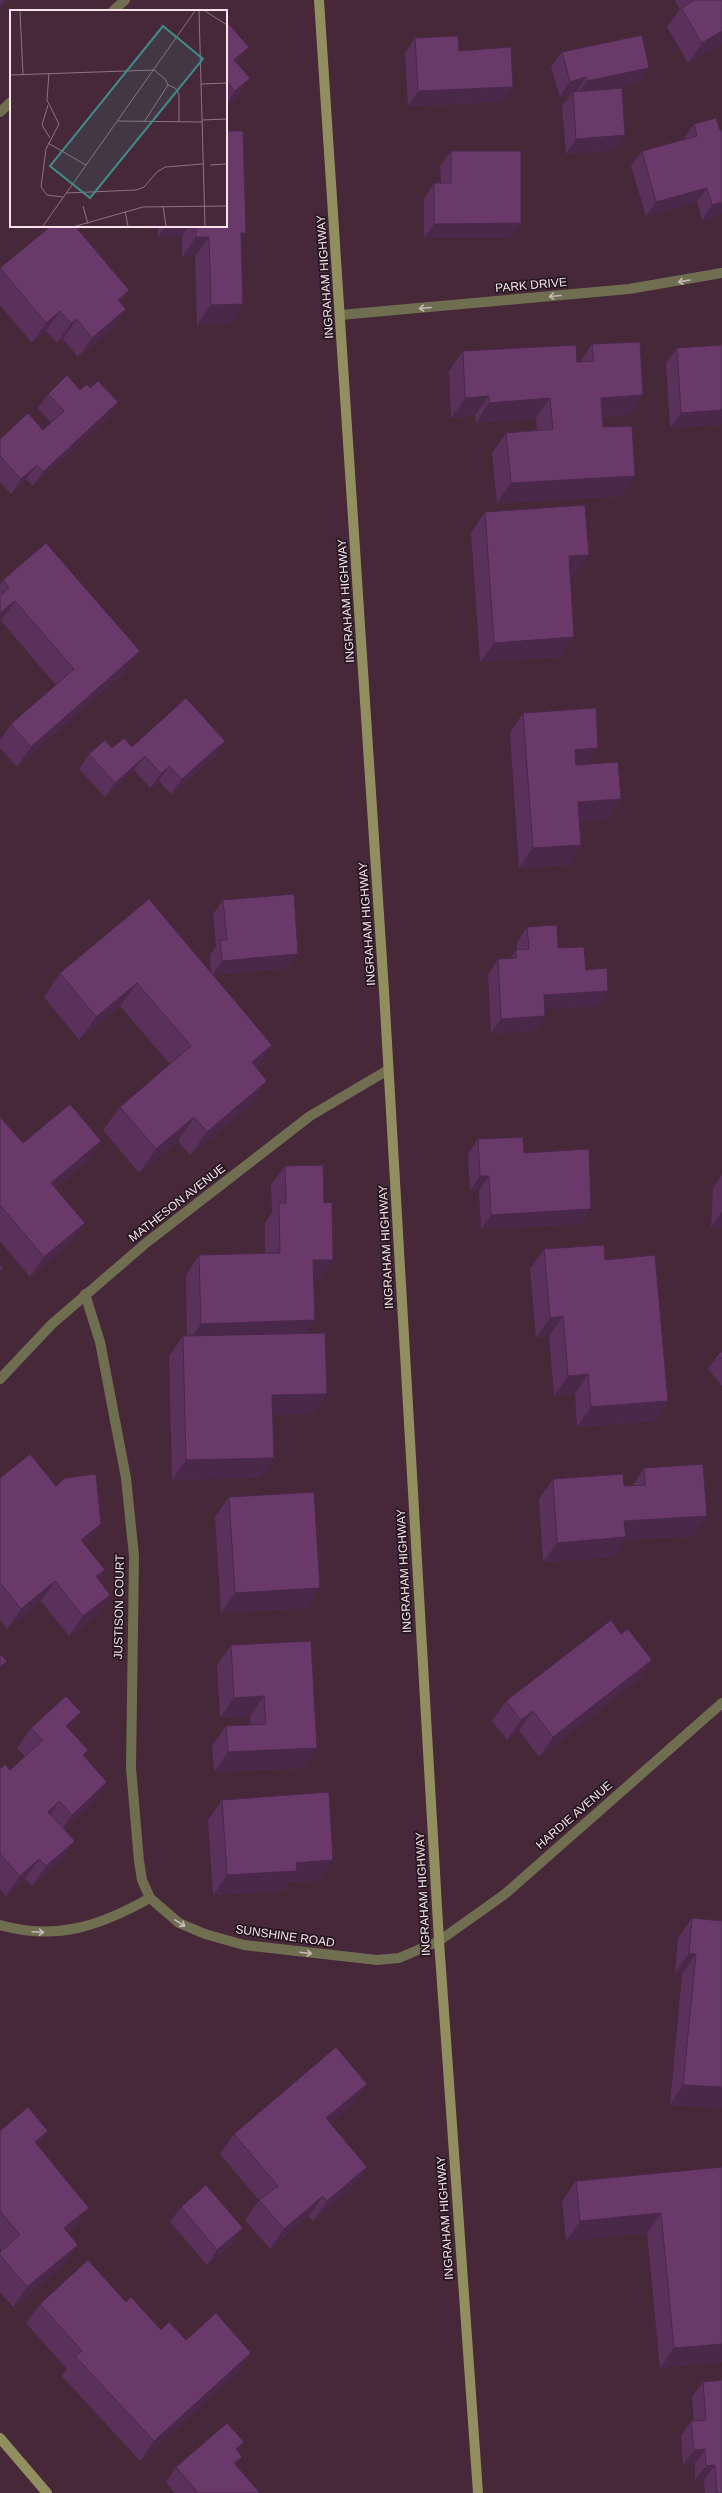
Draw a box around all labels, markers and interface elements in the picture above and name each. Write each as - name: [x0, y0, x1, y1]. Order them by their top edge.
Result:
- inset map: [10, 10, 227, 227]
- street label: INGRAHAM HIGHWAY: [314, 215, 336, 339]
- street label: PARK DRIVE: [495, 275, 567, 295]
- one-way arrow: [678, 277, 691, 285]
- one-way arrow: [549, 292, 562, 300]
- one-way arrow: [419, 304, 432, 311]
- street label: INGRAHAM HIGHWAY: [335, 539, 357, 663]
- street label: INGRAHAM HIGHWAY: [356, 862, 378, 986]
- street label: MATHESON AVENUE: [126, 1161, 228, 1245]
- street label: INGRAHAM HIGHWAY: [376, 1185, 396, 1309]
- street label: INGRAHAM HIGHWAY: [394, 1509, 414, 1633]
- street label: JUSTISON COURT: [111, 1554, 127, 1660]
- street label: HARDIE AVENUE: [533, 1778, 615, 1852]
- street label: INGRAHAM HIGHWAY: [413, 1832, 433, 1956]
- one-way arrow: [174, 1919, 185, 1927]
- street label: SUNSHINE ROAD: [235, 1922, 336, 1950]
- one-way arrow: [31, 1928, 44, 1936]
- one-way arrow: [299, 1949, 312, 1957]
- street label: INGRAHAM HIGHWAY: [434, 2156, 456, 2280]

